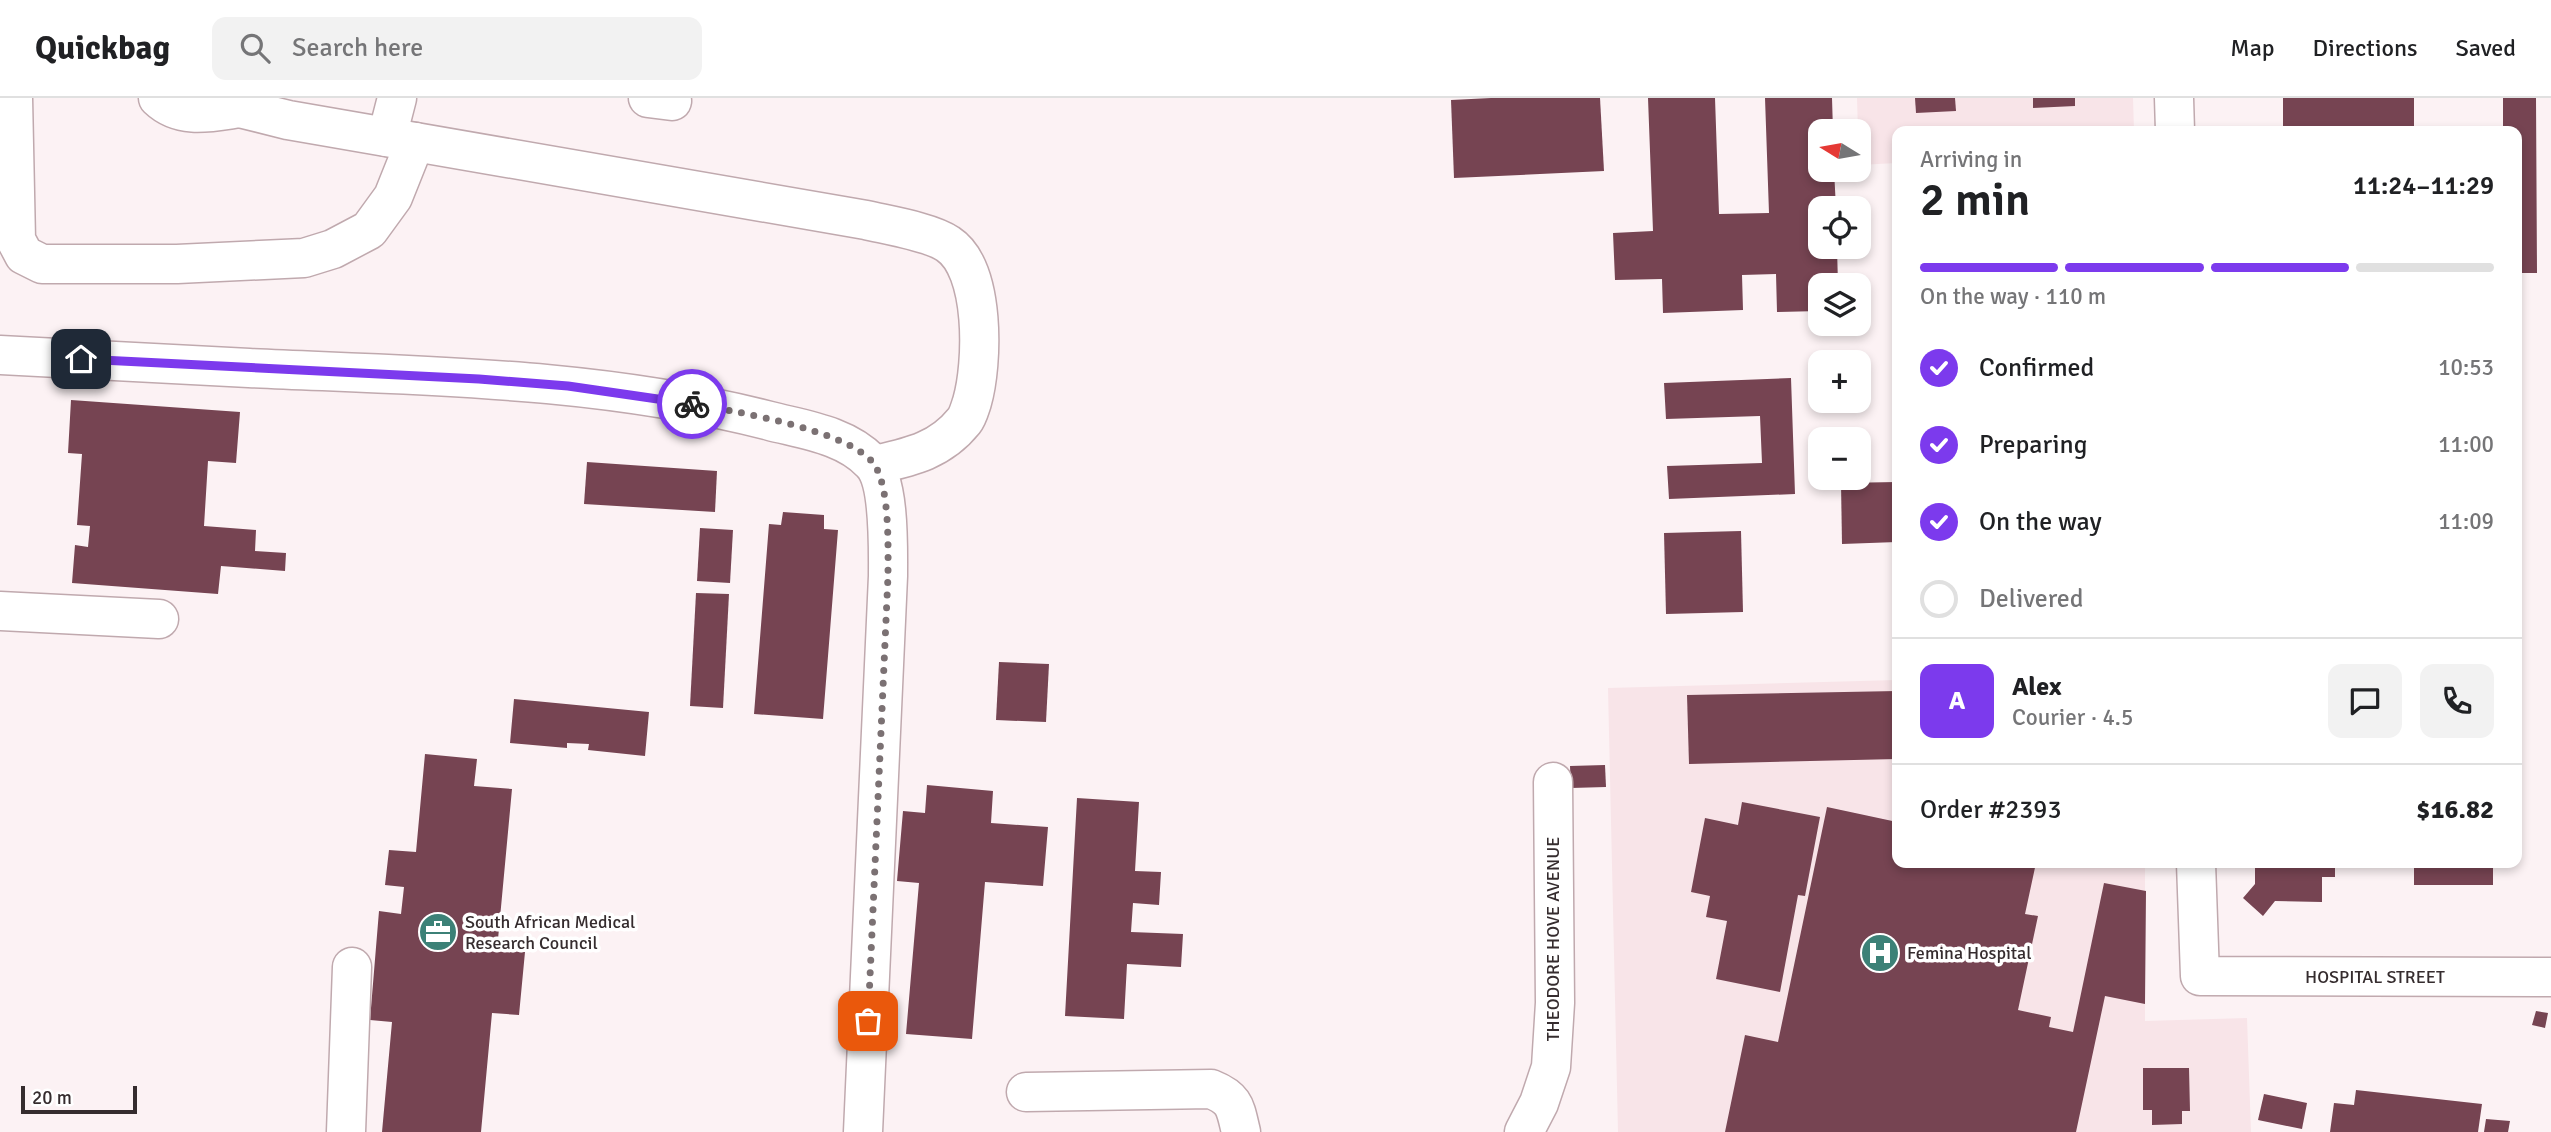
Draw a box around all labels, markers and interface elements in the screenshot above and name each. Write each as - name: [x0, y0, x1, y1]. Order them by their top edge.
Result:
- search box: [212, 17, 702, 80]
- text: Quickbag: [35, 28, 170, 69]
- icon: search: [236, 29, 274, 67]
- text: Search here: [292, 32, 423, 64]
- text: Map: [2230, 33, 2275, 63]
- text: Directions: [2313, 33, 2418, 63]
- text: Saved: [2456, 33, 2516, 63]
- north arrow: [1808, 119, 1871, 182]
- map controls: [1808, 119, 1871, 490]
- text: Arriving in: [1920, 145, 2022, 174]
- text: 11:24–11:29: [2353, 170, 2494, 202]
- text: 2 min: [1920, 172, 2030, 228]
- button: locate: [1808, 196, 1871, 259]
- button: layers: [1808, 273, 1871, 336]
- text: On the way · 110 m: [1920, 282, 2106, 311]
- pin: [51, 329, 111, 389]
- icon: home: [62, 340, 100, 378]
- icon: check: [1920, 349, 1958, 387]
- button: +: [1808, 350, 1871, 413]
- text: Confirmed: [1979, 352, 2094, 384]
- text: 10:53: [2438, 353, 2494, 382]
- courier: [657, 369, 727, 439]
- icon: bike: [673, 385, 711, 423]
- icon: check: [1920, 426, 1958, 464]
- button: −: [1808, 427, 1871, 490]
- text: Preparing: [1979, 429, 2087, 461]
- text: 11:00: [2438, 430, 2494, 459]
- icon: check: [1920, 503, 1958, 541]
- text: On the way: [1979, 506, 2102, 538]
- text: 11:09: [2438, 507, 2494, 536]
- text: Delivered: [1979, 583, 2084, 615]
- button: chat: [2328, 664, 2402, 738]
- button: phone: [2420, 664, 2494, 738]
- text: Alex: [2012, 671, 2062, 703]
- text: A: [1949, 685, 1965, 717]
- text: Courier · 4.5: [2012, 703, 2133, 732]
- text: Order #2393: [1920, 794, 2061, 826]
- text: $16.82: [2416, 794, 2494, 826]
- street label: THEODORE HOVE AVENUE: [1542, 837, 1564, 1041]
- office icon: South African Medical Research Council: [417, 911, 459, 953]
- place label: South African Medical Research Council: [465, 911, 635, 954]
- hospital icon: Femina Hospital: [1859, 932, 1901, 974]
- place label: Femina Hospital: [1907, 942, 2031, 964]
- street label: HOSPITAL STREET: [2305, 966, 2445, 988]
- pin: [838, 991, 898, 1051]
- icon: bag: [849, 1002, 887, 1040]
- scale bar: [21, 1083, 136, 1115]
- text: 20 m: [32, 1086, 72, 1110]

